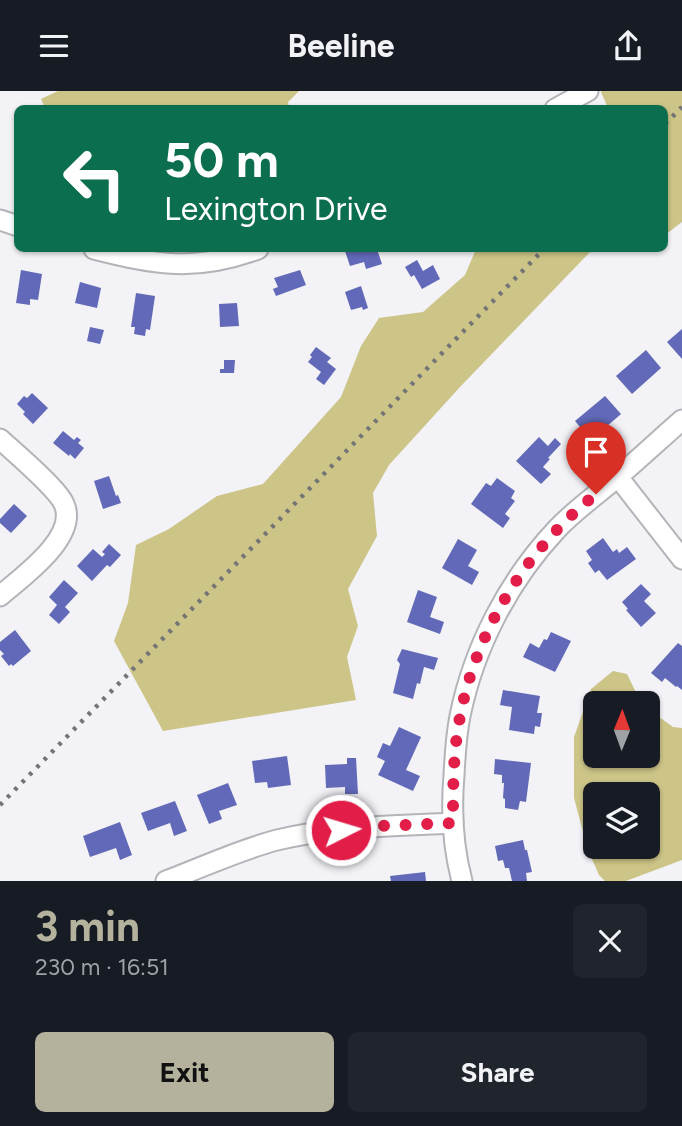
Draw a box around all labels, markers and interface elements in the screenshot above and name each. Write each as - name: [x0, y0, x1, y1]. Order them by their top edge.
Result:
- icon: menu: [35, 27, 73, 65]
- text: Beeline: [287, 27, 395, 65]
- icon: share: [609, 27, 647, 65]
- text: 50 m: [164, 130, 279, 189]
- icon: left: [49, 133, 140, 224]
- text: Lexington Drive: [164, 190, 388, 228]
- pin: [566, 422, 626, 494]
- icon: arrive: [577, 433, 615, 471]
- north arrow: [583, 691, 660, 768]
- map controls: [583, 691, 660, 859]
- button: layers: [583, 782, 660, 859]
- position arrow: [304, 793, 378, 867]
- text: 3 min: [35, 901, 140, 952]
- button: close: [573, 904, 647, 978]
- text: 230 m · 16:51: [35, 953, 169, 981]
- button: Exit: [35, 1032, 334, 1112]
- button: Share: [348, 1032, 647, 1112]

